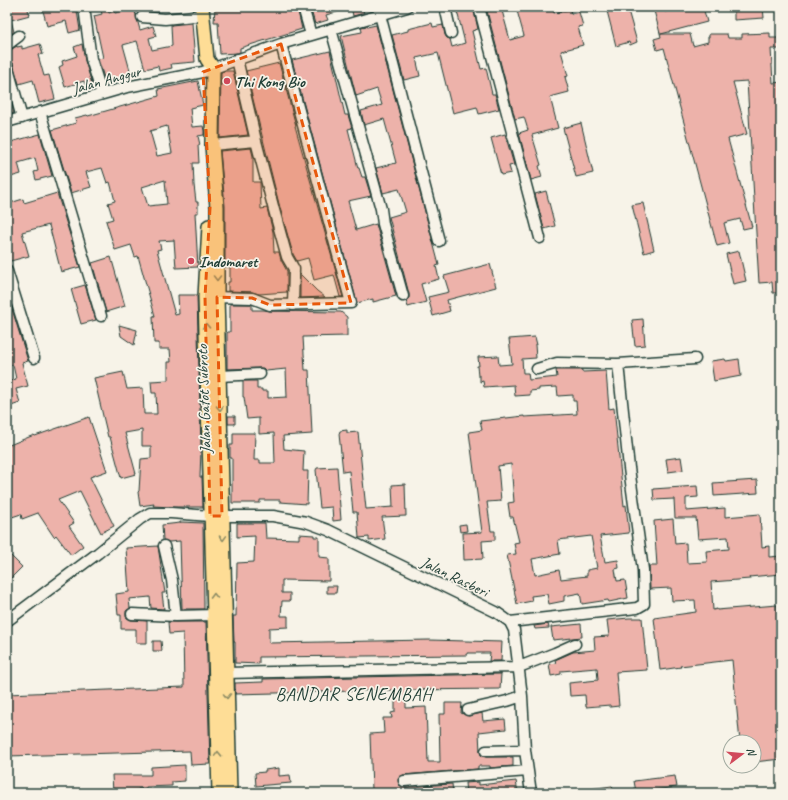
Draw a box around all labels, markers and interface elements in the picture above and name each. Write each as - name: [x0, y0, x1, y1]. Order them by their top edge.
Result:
- street label: Jalan Anggur: [69, 61, 144, 99]
- place label: Thi Kong Bio: [235, 72, 306, 92]
- marker: Thi Kong Bio: [222, 76, 232, 86]
- place label: Indomaret: [199, 252, 259, 272]
- marker: Indomaret: [186, 256, 196, 266]
- one-way arrow: [213, 275, 221, 281]
- one-way arrow: [202, 323, 210, 329]
- street label: Jalan Gatot Subroto: [192, 343, 216, 455]
- one-way arrow: [216, 405, 224, 411]
- one-way arrow: [218, 535, 227, 541]
- street label: Jalan Rasberi: [417, 552, 493, 603]
- one-way arrow: [209, 593, 218, 599]
- district label: BANDAR SENEMBAH: [275, 683, 434, 705]
- one-way arrow: [223, 693, 231, 699]
- north arrow: [722, 734, 762, 774]
- text: N: [744, 746, 760, 759]
- one-way arrow: [213, 751, 222, 757]

